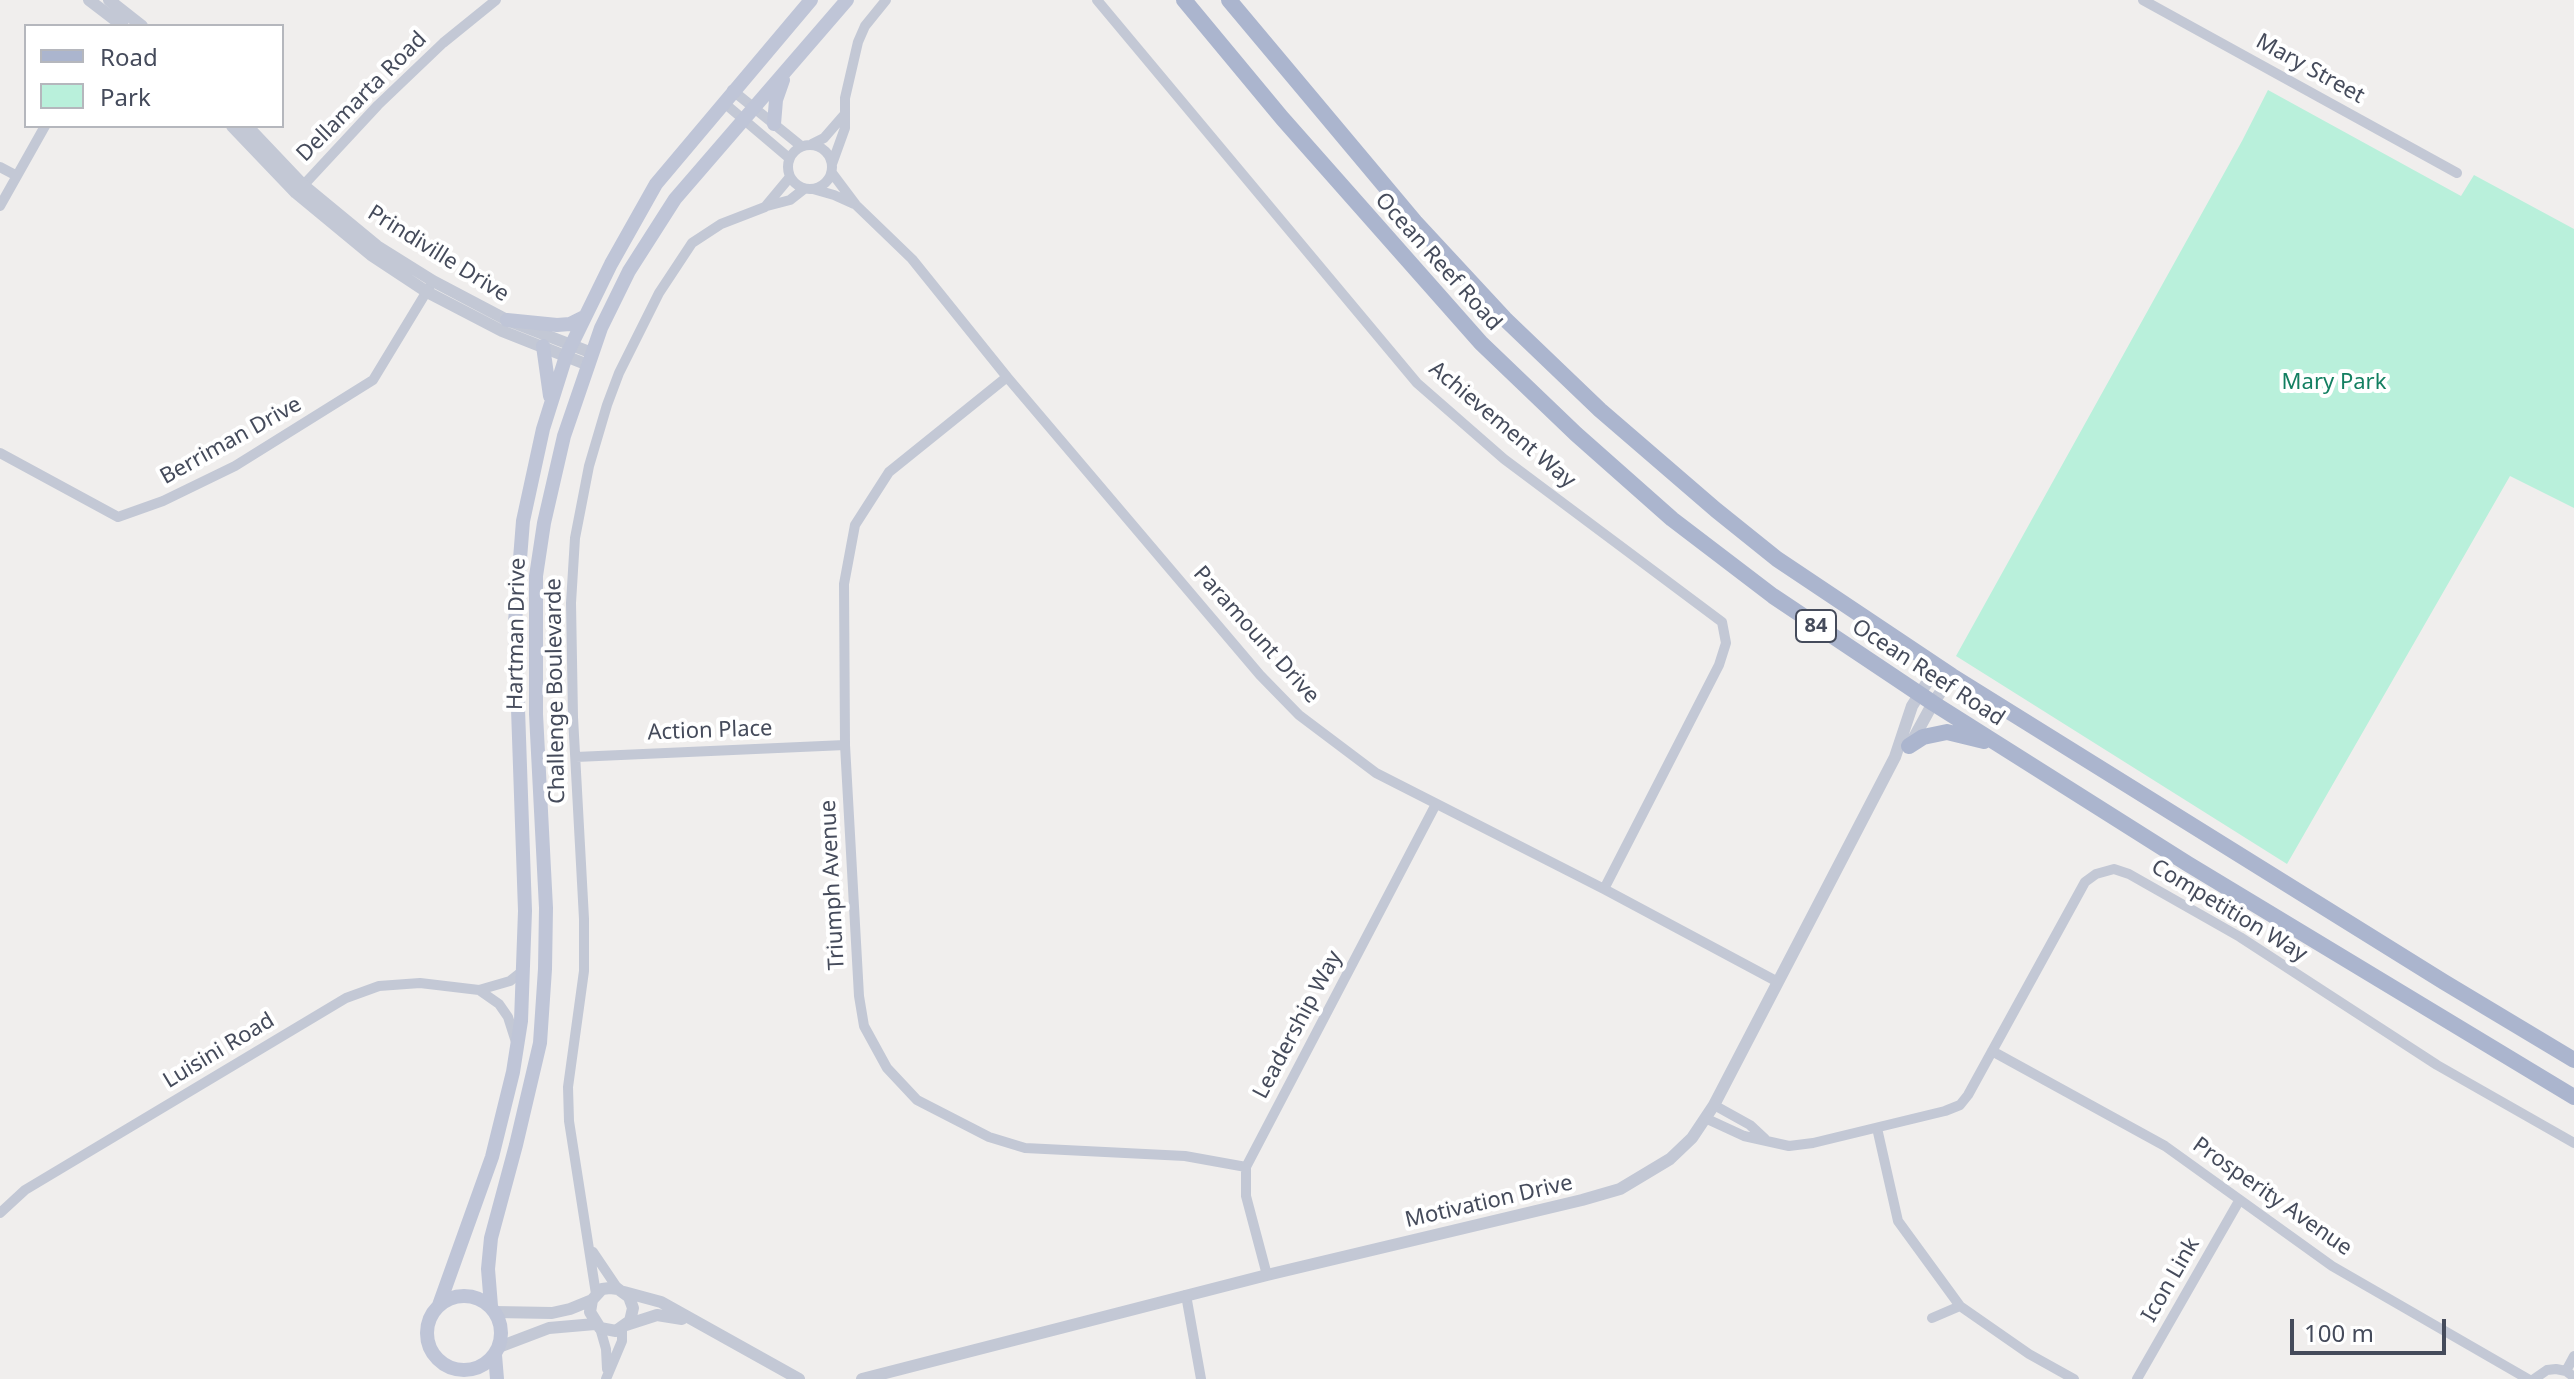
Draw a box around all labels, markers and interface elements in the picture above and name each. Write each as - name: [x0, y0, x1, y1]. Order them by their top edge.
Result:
- legend: [24, 24, 284, 128]
- street label: Dellamarta Road: [291, 26, 433, 168]
- street label: Mary Street: [2251, 28, 2369, 110]
- text: Road: [100, 40, 158, 73]
- text: Park: [100, 80, 151, 113]
- street label: Ocean Reef Road: [1369, 188, 1507, 336]
- street label: Prindiville Drive: [362, 200, 514, 308]
- street label: Achievement Way: [1423, 356, 1581, 494]
- park label: Mary Park: [2282, 370, 2386, 396]
- street label: Berriman Drive: [156, 391, 306, 491]
- street label: Hartman Drive: [502, 558, 532, 710]
- street label: Paramount Drive: [1187, 561, 1325, 709]
- street label: Challenge Boulevarde: [541, 578, 571, 804]
- road number: 84: [1796, 610, 1836, 642]
- street label: Ocean Reef Road: [1847, 614, 2009, 732]
- street label: Action Place: [647, 716, 773, 746]
- street label: Triumph Avenue: [815, 799, 851, 971]
- street label: Competition Way: [2146, 854, 2312, 968]
- street label: Leadership Way: [1248, 946, 1348, 1104]
- street label: Luisini Road: [159, 1008, 279, 1094]
- street label: Prosperity Avenue: [2187, 1132, 2357, 1262]
- street label: Motivation Drive: [1403, 1170, 1575, 1234]
- street label: Icon Link: [2136, 1233, 2206, 1327]
- scale bar: [2294, 1303, 2450, 1353]
- text: 100 m: [2304, 1316, 2374, 1349]

